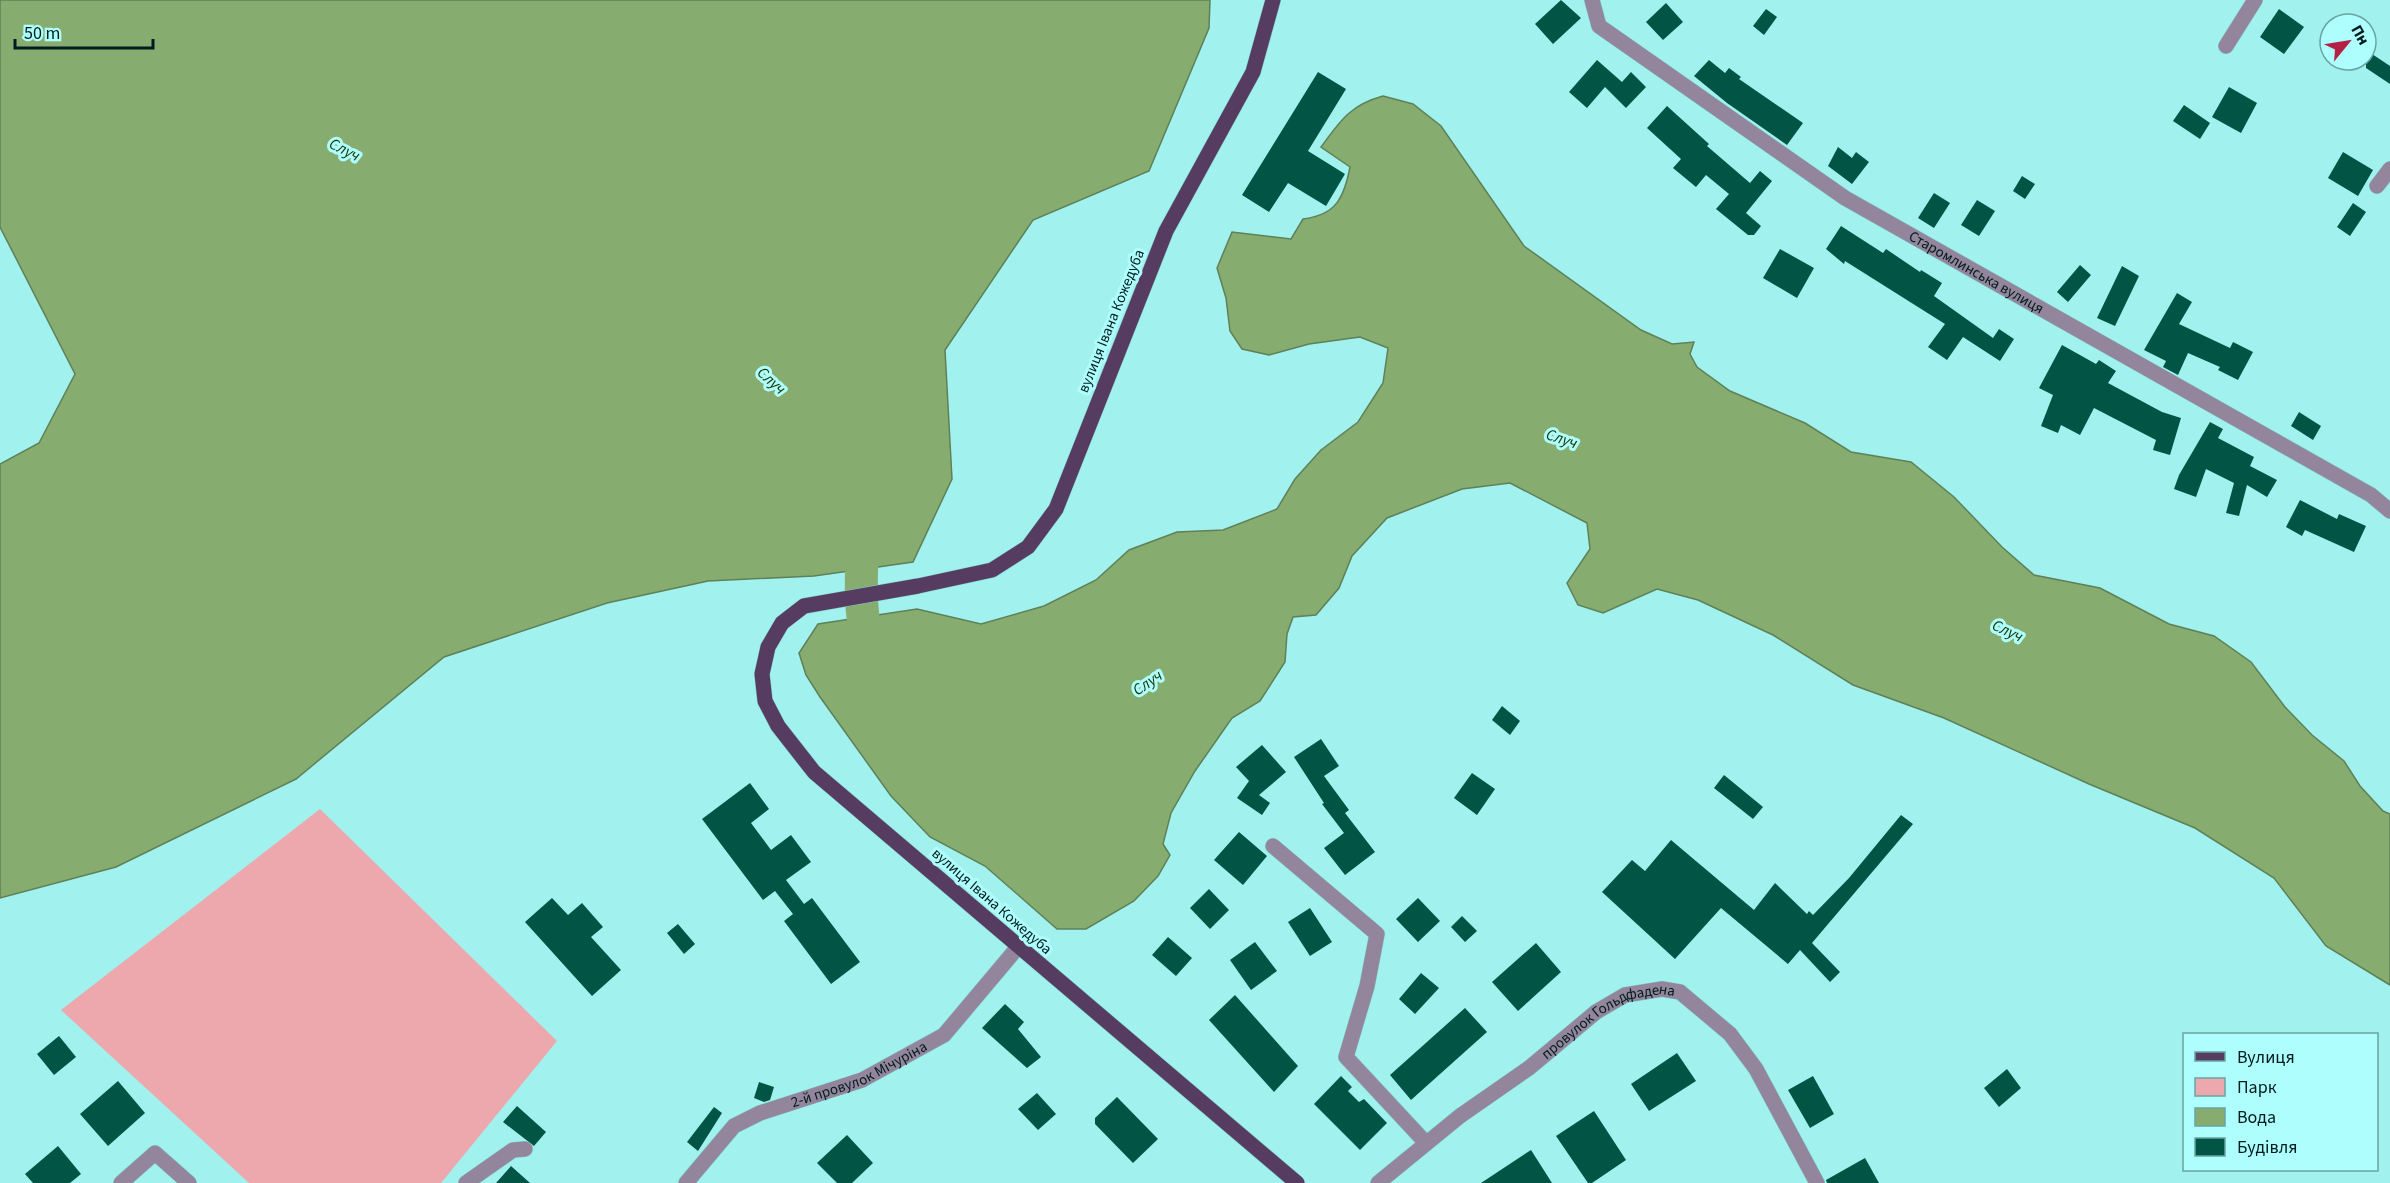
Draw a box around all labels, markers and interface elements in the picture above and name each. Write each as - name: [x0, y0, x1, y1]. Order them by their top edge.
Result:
- scale bar: [15, 12, 153, 50]
- north arrow: [2318, 12, 2378, 72]
- text: 50 m: [24, 21, 60, 46]
- text: Пн: [2346, 21, 2375, 49]
- water label: Случ: [325, 133, 364, 167]
- street label: Старомлинська вулиця: [1905, 226, 2048, 319]
- street label: вулиця Івана Кожедуба: [1073, 246, 1150, 396]
- water label: Случ: [752, 362, 791, 400]
- water label: Случ: [1543, 423, 1581, 455]
- water label: Случ: [1988, 614, 2027, 648]
- water label: Случ: [1128, 665, 1167, 701]
- street label: вулиця Івана Кожедуба: [927, 843, 1056, 959]
- street label: провулок Гольдфадена: [1537, 979, 1677, 1065]
- legend: [2183, 1033, 2378, 1171]
- street label: 2-й провулок Мічуріна: [788, 1036, 931, 1113]
- text: Вулиця: [2237, 1045, 2295, 1070]
- text: Парк: [2237, 1075, 2277, 1100]
- text: Вода: [2237, 1105, 2276, 1130]
- text: Будівля: [2237, 1135, 2297, 1160]

